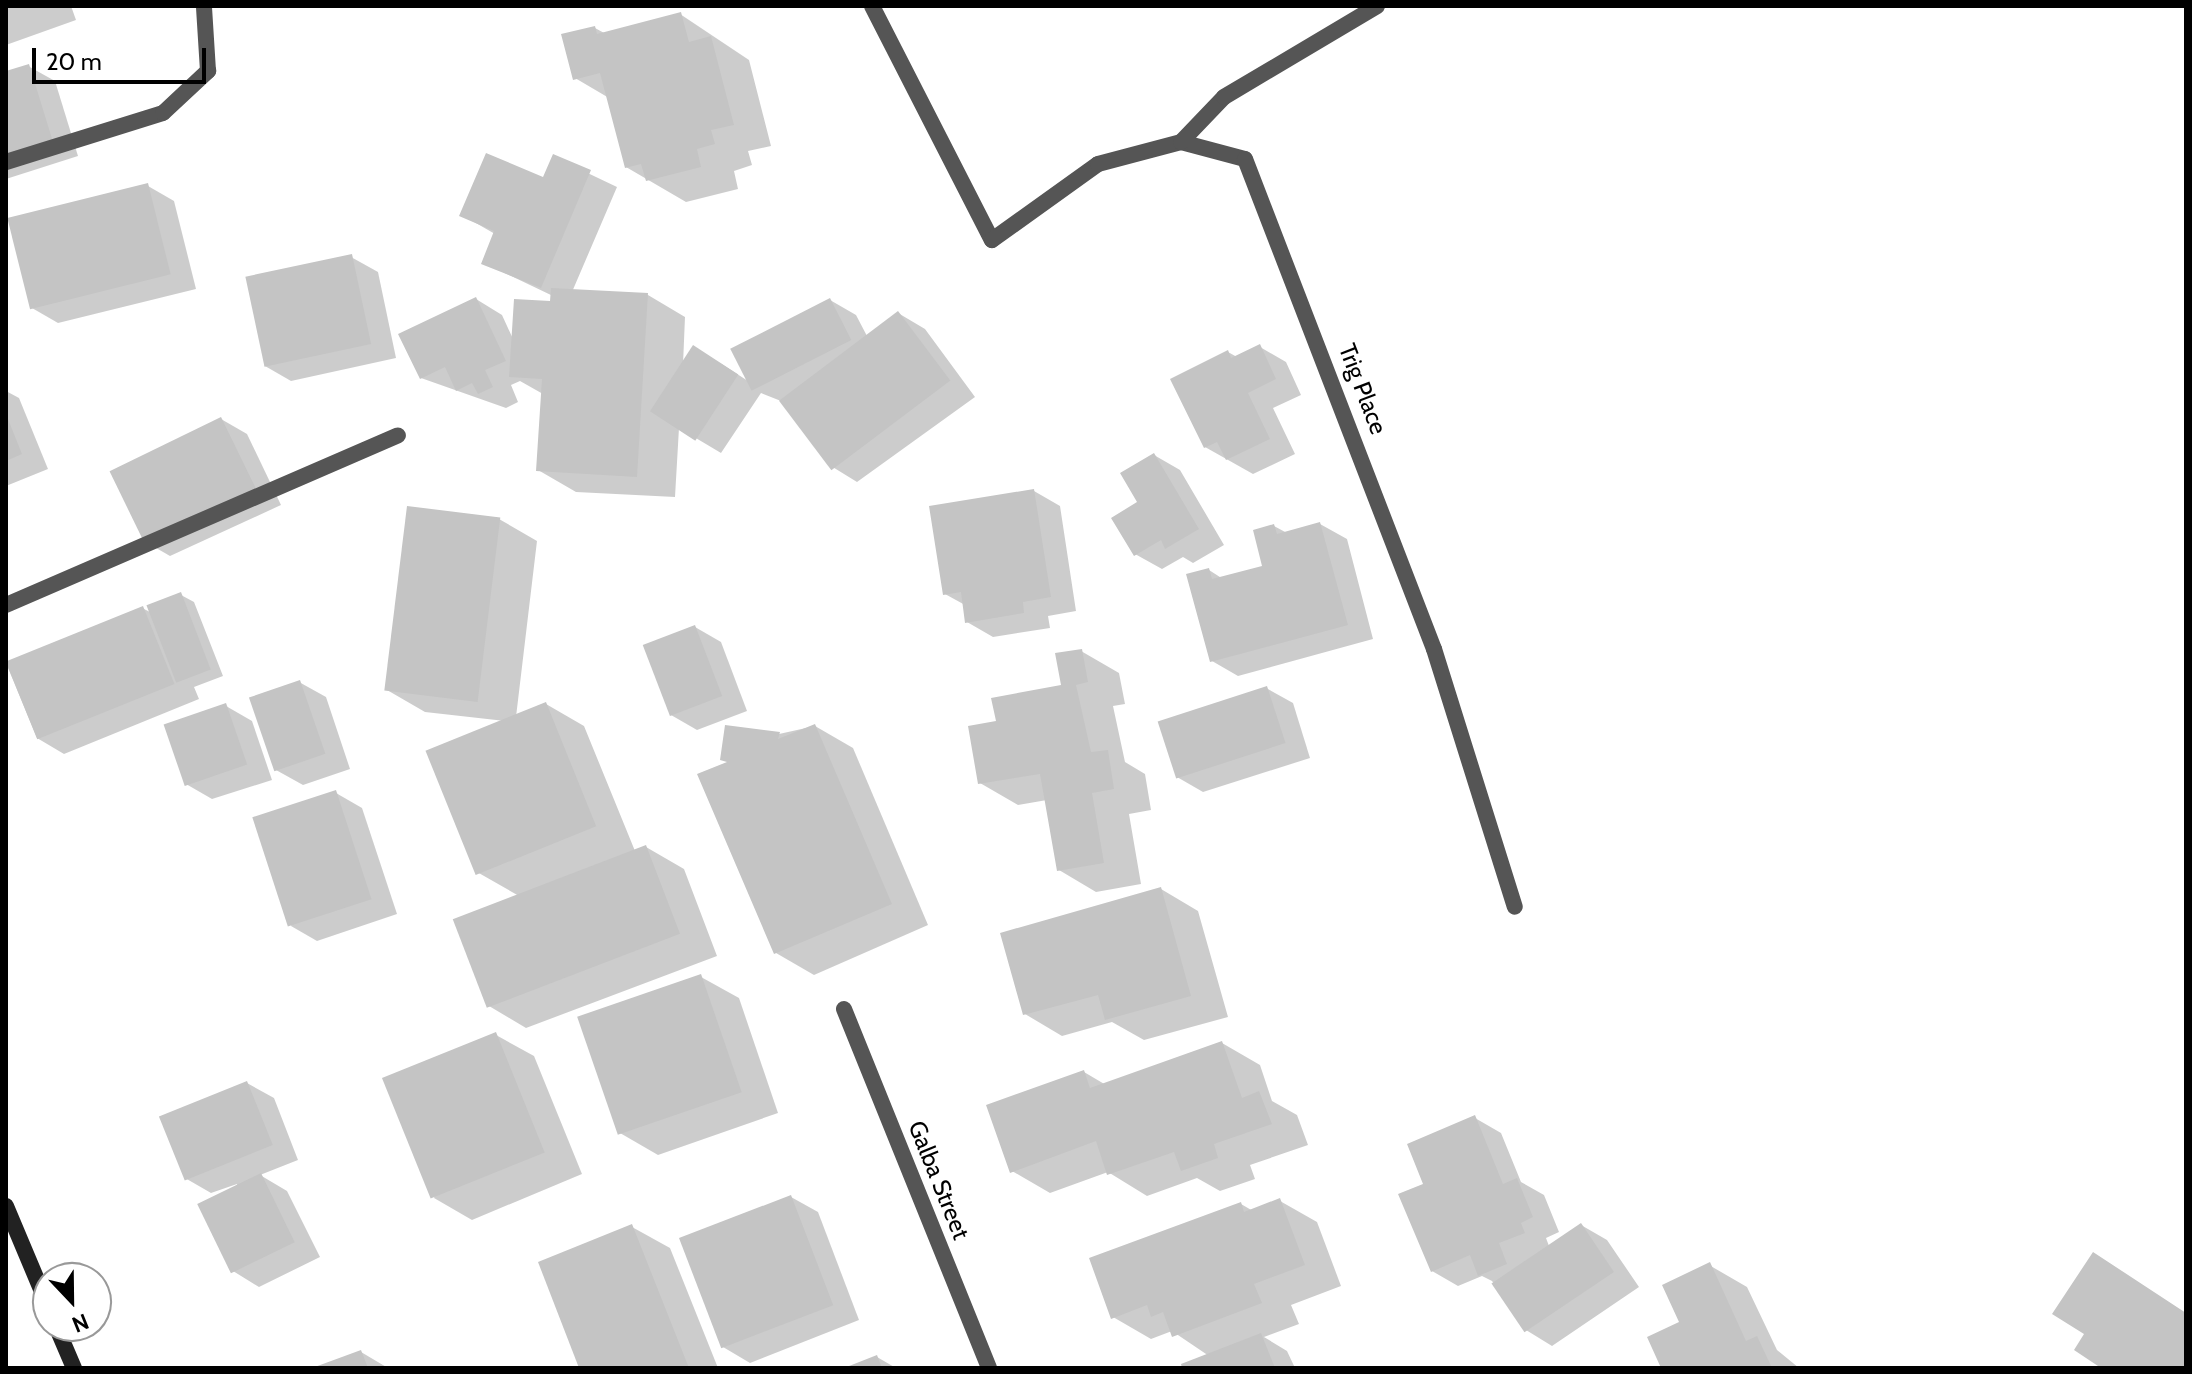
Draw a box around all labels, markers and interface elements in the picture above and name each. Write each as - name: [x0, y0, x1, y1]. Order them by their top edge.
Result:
- scale bar: [36, 32, 210, 82]
- text: 20 m: [46, 47, 102, 76]
- street label: Trig Place: [1333, 340, 1393, 438]
- street label: Galba Street: [902, 1117, 976, 1243]
- north arrow: [32, 1262, 112, 1342]
- text: N: [68, 1307, 93, 1338]

